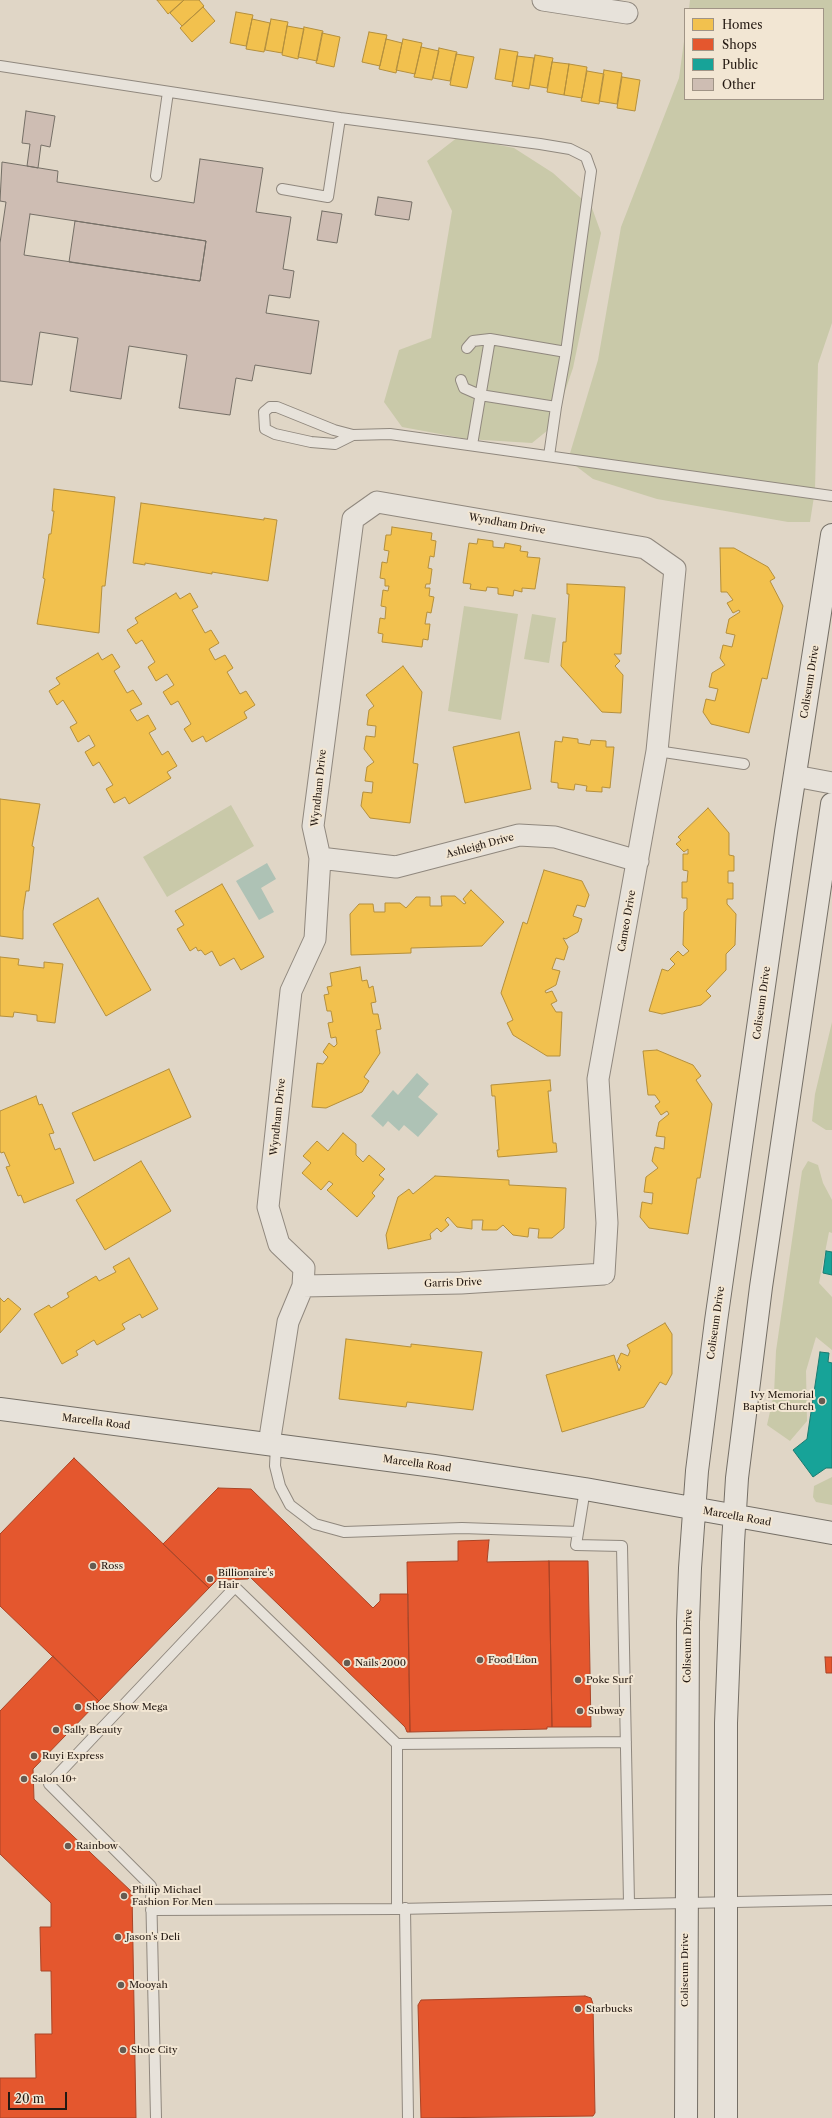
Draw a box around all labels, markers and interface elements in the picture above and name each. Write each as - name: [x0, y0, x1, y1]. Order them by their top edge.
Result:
- legend: [684, 8, 824, 100]
- text: Homes: [722, 17, 762, 32]
- text: Shops: [722, 37, 757, 52]
- text: Public: [722, 57, 758, 72]
- text: Other: [722, 77, 756, 92]
- street label: Wyndham Drive: [468, 511, 546, 537]
- street label: Coliseum Drive: [798, 645, 822, 719]
- street label: Wyndham Drive: [309, 749, 329, 827]
- street label: Ashleigh Drive: [445, 831, 515, 861]
- street label: Cameo Drive: [616, 889, 638, 953]
- street label: Coliseum Drive: [751, 966, 773, 1040]
- street label: Wyndham Drive: [268, 1078, 288, 1156]
- street label: Garris Drive: [424, 1276, 482, 1290]
- street label: Coliseum Drive: [705, 1286, 727, 1360]
- place label: Ivy Memorial Baptist Church: [743, 1389, 814, 1412]
- marker: Ivy Memorial Baptist Church: [817, 1396, 827, 1406]
- street label: Marcella Road: [61, 1412, 131, 1432]
- street label: Marcella Road: [382, 1453, 452, 1475]
- street label: Marcella Road: [702, 1505, 772, 1529]
- place label: Ross: [101, 1560, 123, 1572]
- marker: Ross: [88, 1561, 98, 1571]
- place label: Billionaire's Hair: [218, 1567, 274, 1590]
- marker: Billionaire's Hair: [205, 1574, 215, 1584]
- street label: Coliseum Drive: [681, 1609, 695, 1683]
- place label: Food Lion: [488, 1654, 537, 1666]
- marker: Food Lion: [475, 1655, 485, 1665]
- place label: Nails 2000: [355, 1657, 406, 1669]
- marker: Nails 2000: [342, 1658, 352, 1668]
- place label: Poke Surf: [586, 1674, 632, 1686]
- marker: Poke Surf: [573, 1675, 583, 1685]
- place label: Shoe Show Mega: [86, 1701, 168, 1713]
- marker: Shoe Show Mega: [73, 1702, 83, 1712]
- place label: Subway: [588, 1705, 625, 1717]
- marker: Subway: [575, 1706, 585, 1716]
- place label: Sally Beauty: [64, 1724, 122, 1736]
- marker: Sally Beauty: [51, 1725, 61, 1735]
- place label: Ruyi Express: [42, 1750, 104, 1762]
- marker: Ruyi Express: [29, 1751, 39, 1761]
- place label: Salon 10+: [32, 1773, 77, 1785]
- marker: Salon 10+: [19, 1774, 29, 1784]
- place label: Rainbow: [76, 1840, 118, 1852]
- marker: Rainbow: [63, 1841, 73, 1851]
- place label: Philip Michael Fashion For Men: [132, 1884, 213, 1908]
- marker: Philip Michael Fashion For Men: [119, 1891, 129, 1901]
- place label: Jason's Deli: [126, 1931, 180, 1943]
- marker: Jason's Deli: [113, 1932, 123, 1942]
- street label: Coliseum Drive: [679, 1933, 691, 2007]
- place label: Mooyah: [129, 1979, 168, 1991]
- marker: Mooyah: [116, 1980, 126, 1990]
- place label: Starbucks: [586, 2003, 633, 2015]
- marker: Starbucks: [573, 2004, 583, 2014]
- place label: Shoe City: [131, 2044, 178, 2056]
- marker: Shoe City: [118, 2045, 128, 2055]
- scale bar: [10, 2084, 69, 2110]
- text: 20 m: [15, 2091, 44, 2106]

